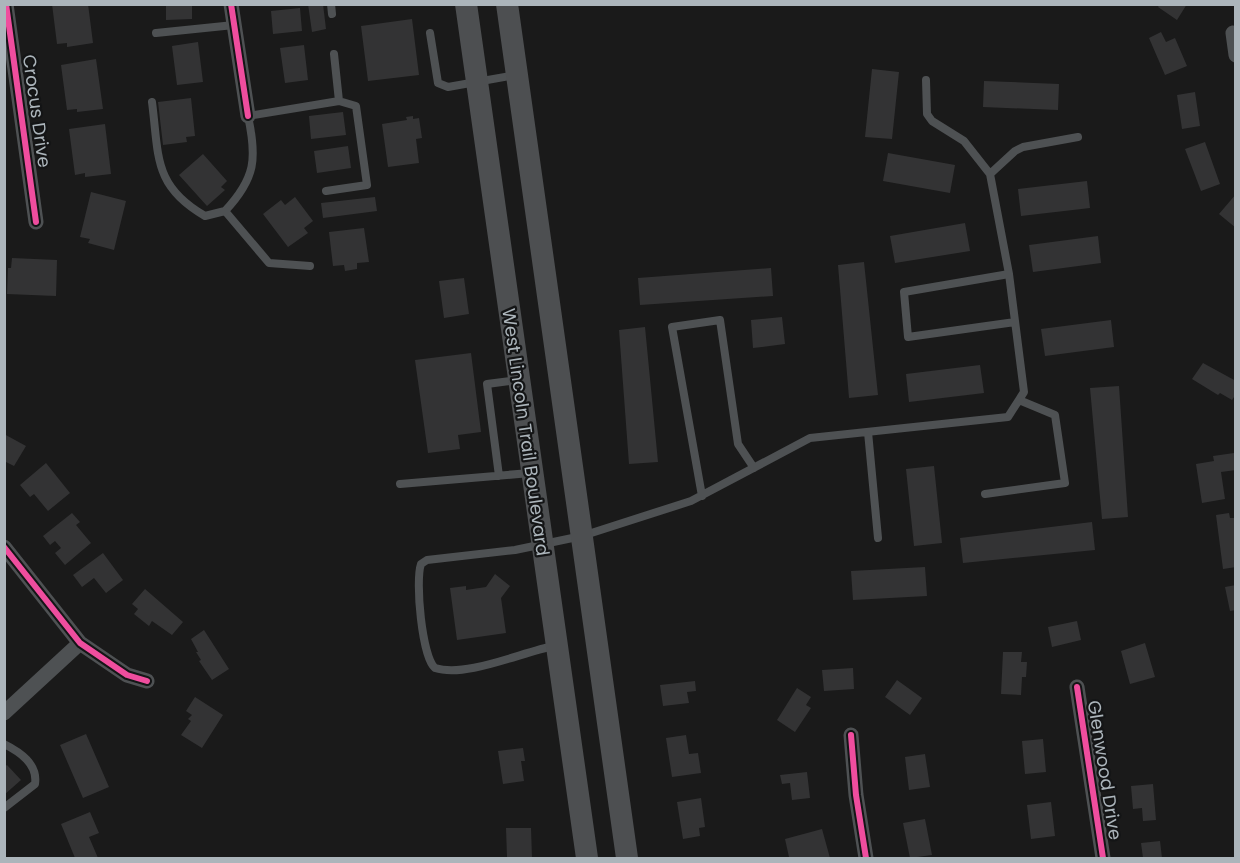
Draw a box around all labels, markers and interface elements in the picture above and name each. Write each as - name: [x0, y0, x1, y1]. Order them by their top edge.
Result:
- street label: Crocus Drive: [17, 53, 57, 169]
- street label: West Lincoln Trail Boulevard: [496, 307, 556, 557]
- street label: Glenwood Drive: [1082, 698, 1128, 842]

